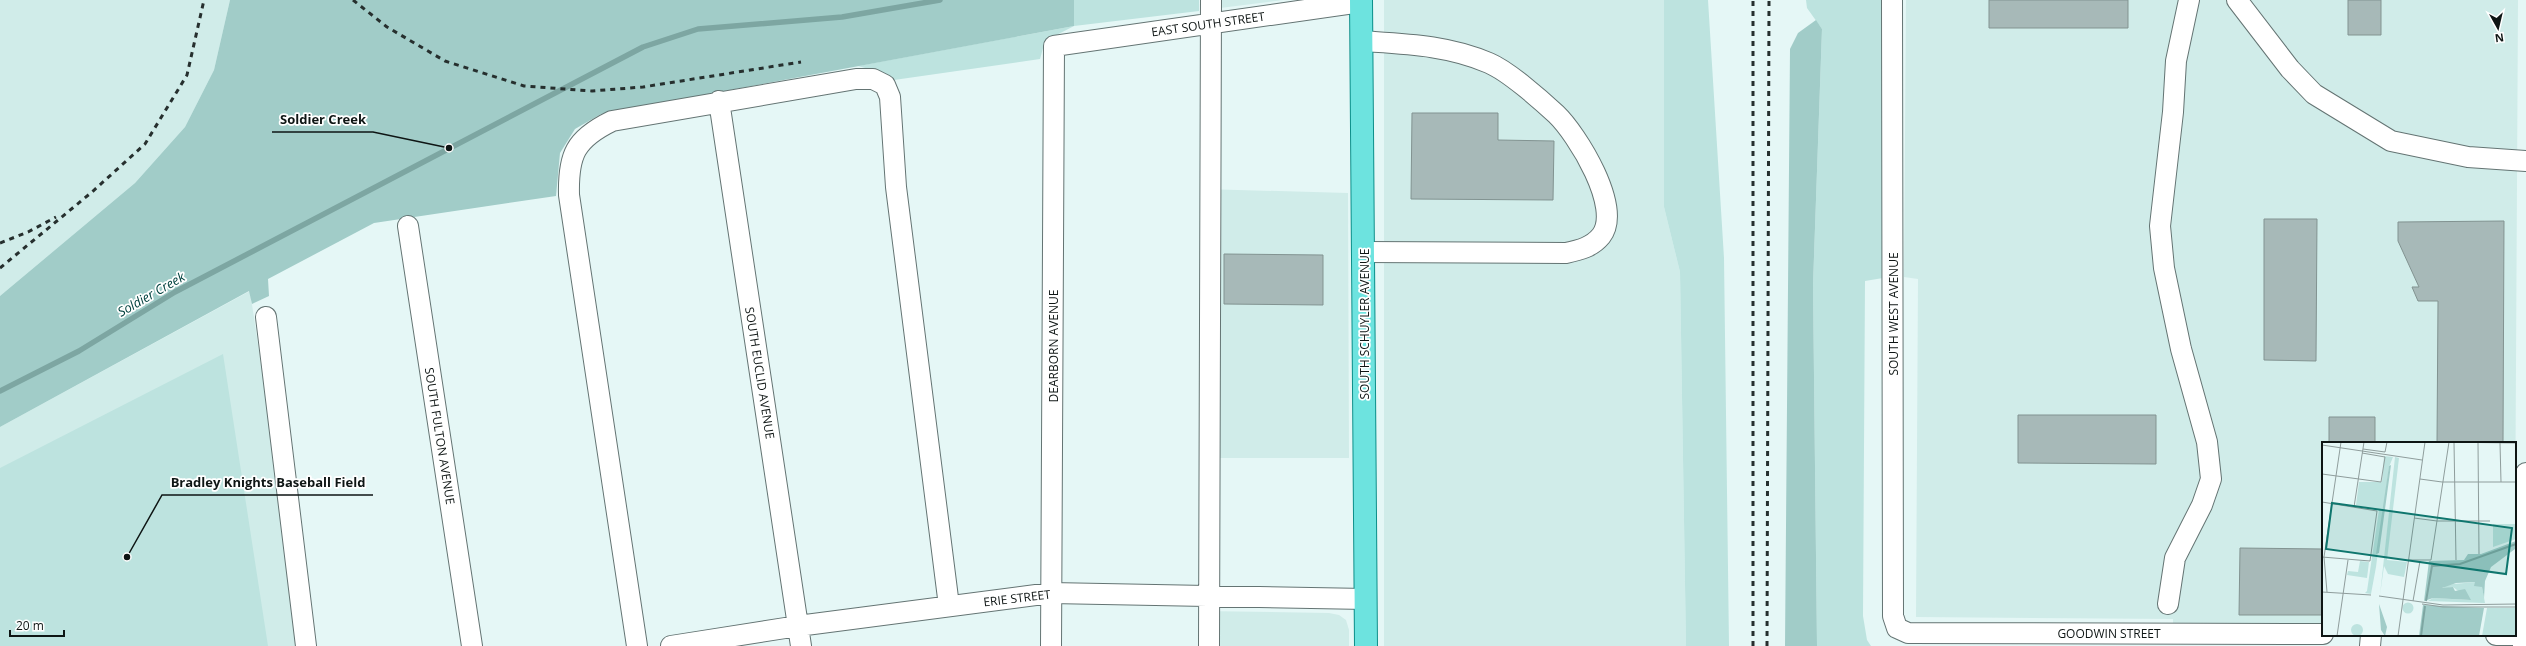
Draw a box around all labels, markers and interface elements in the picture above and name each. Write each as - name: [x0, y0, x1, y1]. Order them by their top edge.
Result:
- street label: EAST SOUTH STREET: [1150, 8, 1266, 40]
- north arrow: [2478, 8, 2518, 48]
- text: N: [2494, 30, 2505, 46]
- callout: Soldier Creek: [272, 107, 373, 132]
- text: Soldier Creek: [280, 110, 367, 128]
- street label: SOUTH SCHUYLER AVENUE: [1356, 249, 1373, 400]
- street label: SOUTH WEST AVENUE: [1885, 252, 1902, 376]
- water label: Soldier Creek: [114, 267, 189, 321]
- street label: DEARBORN AVENUE: [1045, 290, 1062, 402]
- street label: SOUTH EUCLID AVENUE: [741, 306, 779, 440]
- street label: SOUTH FULTON AVENUE: [421, 366, 459, 506]
- inset map: [2322, 442, 2516, 636]
- callout: Bradley Knights Baseball Field: [162, 470, 373, 495]
- text: Bradley Knights Baseball Field: [171, 473, 365, 491]
- street label: ERIE STREET: [982, 585, 1052, 611]
- scale bar: [10, 612, 64, 638]
- text: 20 m: [16, 617, 44, 634]
- street label: GOODWIN STREET: [2057, 625, 2161, 642]

